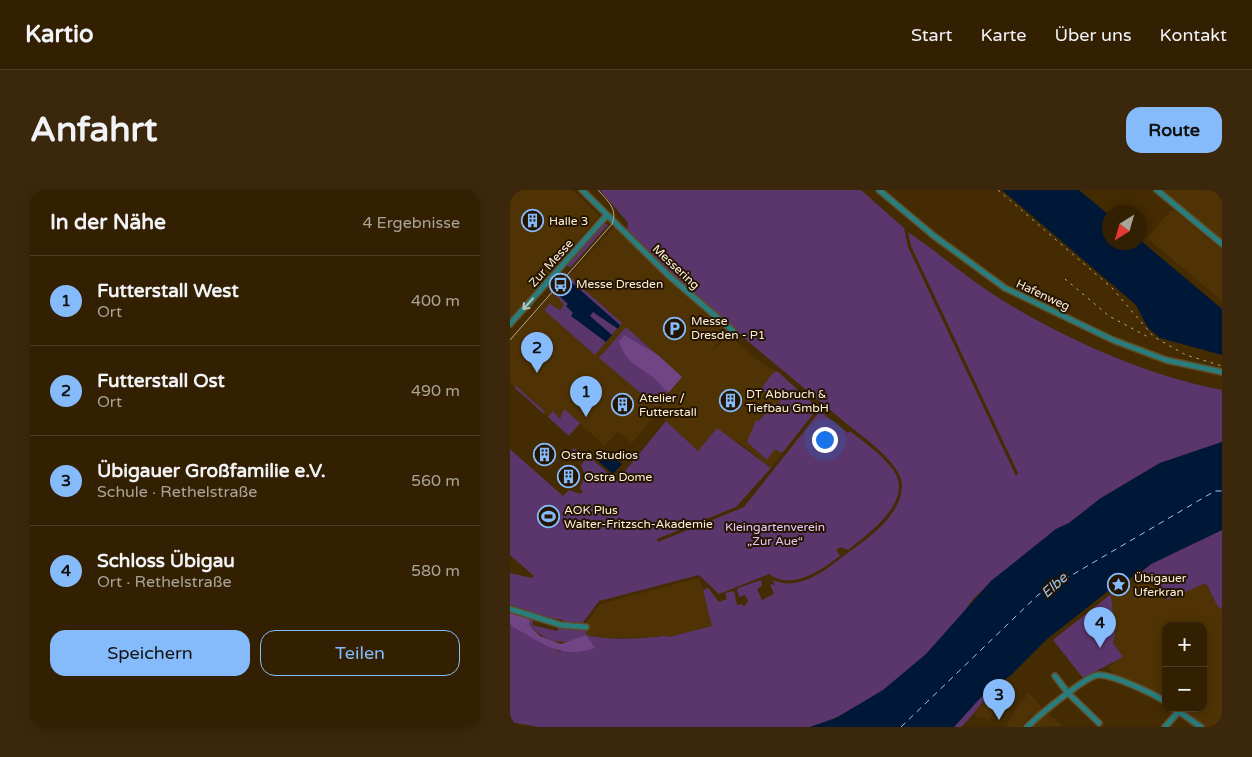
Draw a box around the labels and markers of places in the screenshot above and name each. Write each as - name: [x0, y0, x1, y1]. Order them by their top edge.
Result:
- building icon: Halle 3: [521, 209, 545, 233]
- place label: Halle 3: [549, 214, 588, 228]
- bus stop icon: Messe Dresden: [548, 272, 572, 296]
- place label: Messe Dresden: [576, 277, 663, 291]
- place label: Messe Dresden - P1: [691, 314, 765, 342]
- parking icon: Messe Dresden - P1: [663, 316, 687, 340]
- pin: 2: [521, 332, 553, 373]
- pin: 1: [570, 376, 602, 417]
- place label: DT Abbruch & Tiefbau GmbH: [746, 387, 829, 415]
- building icon: DT Abbruch & Tiefbau GmbH: [718, 389, 742, 413]
- place label: Atelier / Futterstall: [639, 391, 697, 419]
- building icon: Atelier / Futterstall: [611, 393, 635, 417]
- building icon: Ostra Studios: [533, 443, 557, 467]
- place label: Ostra Studios: [561, 448, 638, 462]
- building icon: Ostra Dome: [556, 465, 580, 489]
- place label: Ostra Dome: [584, 470, 653, 484]
- place label: AOK Plus Walter-Fritzsch-Akademie: [564, 503, 713, 531]
- sports icon: AOK Plus Walter-Fritzsch-Akademie: [536, 505, 560, 529]
- place label: Übigauer Uferkran: [1134, 571, 1187, 599]
- place icon: Übigauer Uferkran: [1106, 573, 1130, 597]
- pin: 4: [1084, 607, 1116, 648]
- pin: 3: [983, 679, 1015, 720]

